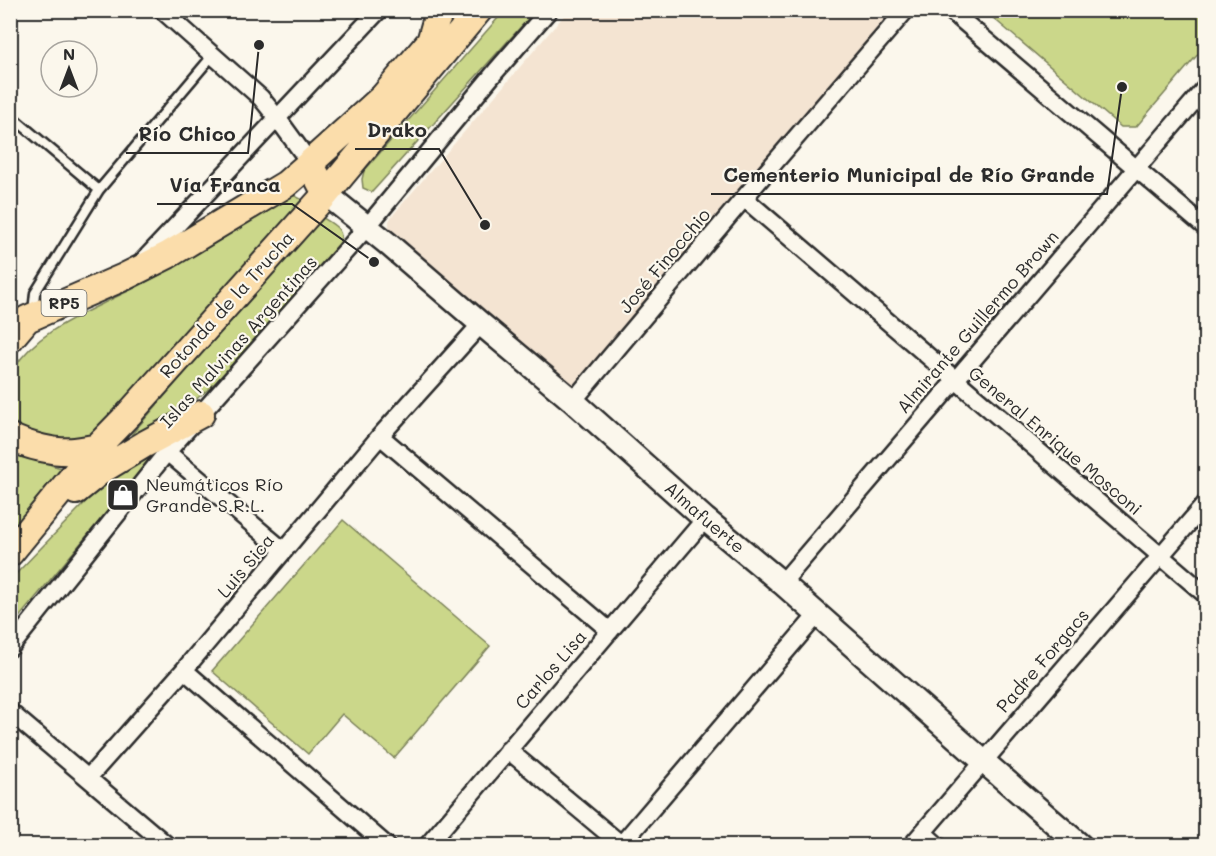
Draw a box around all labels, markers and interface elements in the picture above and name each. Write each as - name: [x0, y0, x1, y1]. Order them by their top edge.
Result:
- north arrow: [39, 39, 99, 99]
- text: N: [63, 43, 75, 64]
- callout: Drako: [355, 111, 439, 149]
- callout: Río Chico: [126, 115, 248, 153]
- text: Drako: [367, 116, 427, 142]
- text: Río Chico: [138, 120, 236, 146]
- callout: Cementerio Municipal de Río Grande: [711, 156, 1107, 194]
- text: Cementerio Municipal de Río Grande: [723, 161, 1095, 187]
- callout: Vía Franca: [157, 166, 292, 204]
- text: Vía Franca: [170, 171, 280, 197]
- street label: José Finocchio: [613, 203, 715, 318]
- street label: Almirante Guillermo Brown: [891, 225, 1064, 418]
- street label: Rotonda de la Trucha: [154, 226, 299, 383]
- street label: Islas Malvinas Argentinas: [154, 250, 322, 433]
- road number: RP5: [42, 290, 86, 316]
- street label: General Enrique Mosconi: [964, 360, 1148, 520]
- place label: Neumáticos Río Grande S.R.L.: [146, 472, 283, 517]
- street label: Almafuerte: [660, 476, 750, 558]
- shop icon: Neumáticos Río Grande S.R.L.: [105, 477, 141, 513]
- street label: Luis Sica: [211, 528, 279, 602]
- street label: Padre Forgacs: [990, 603, 1094, 717]
- street label: Carlos Lisa: [509, 625, 591, 714]

